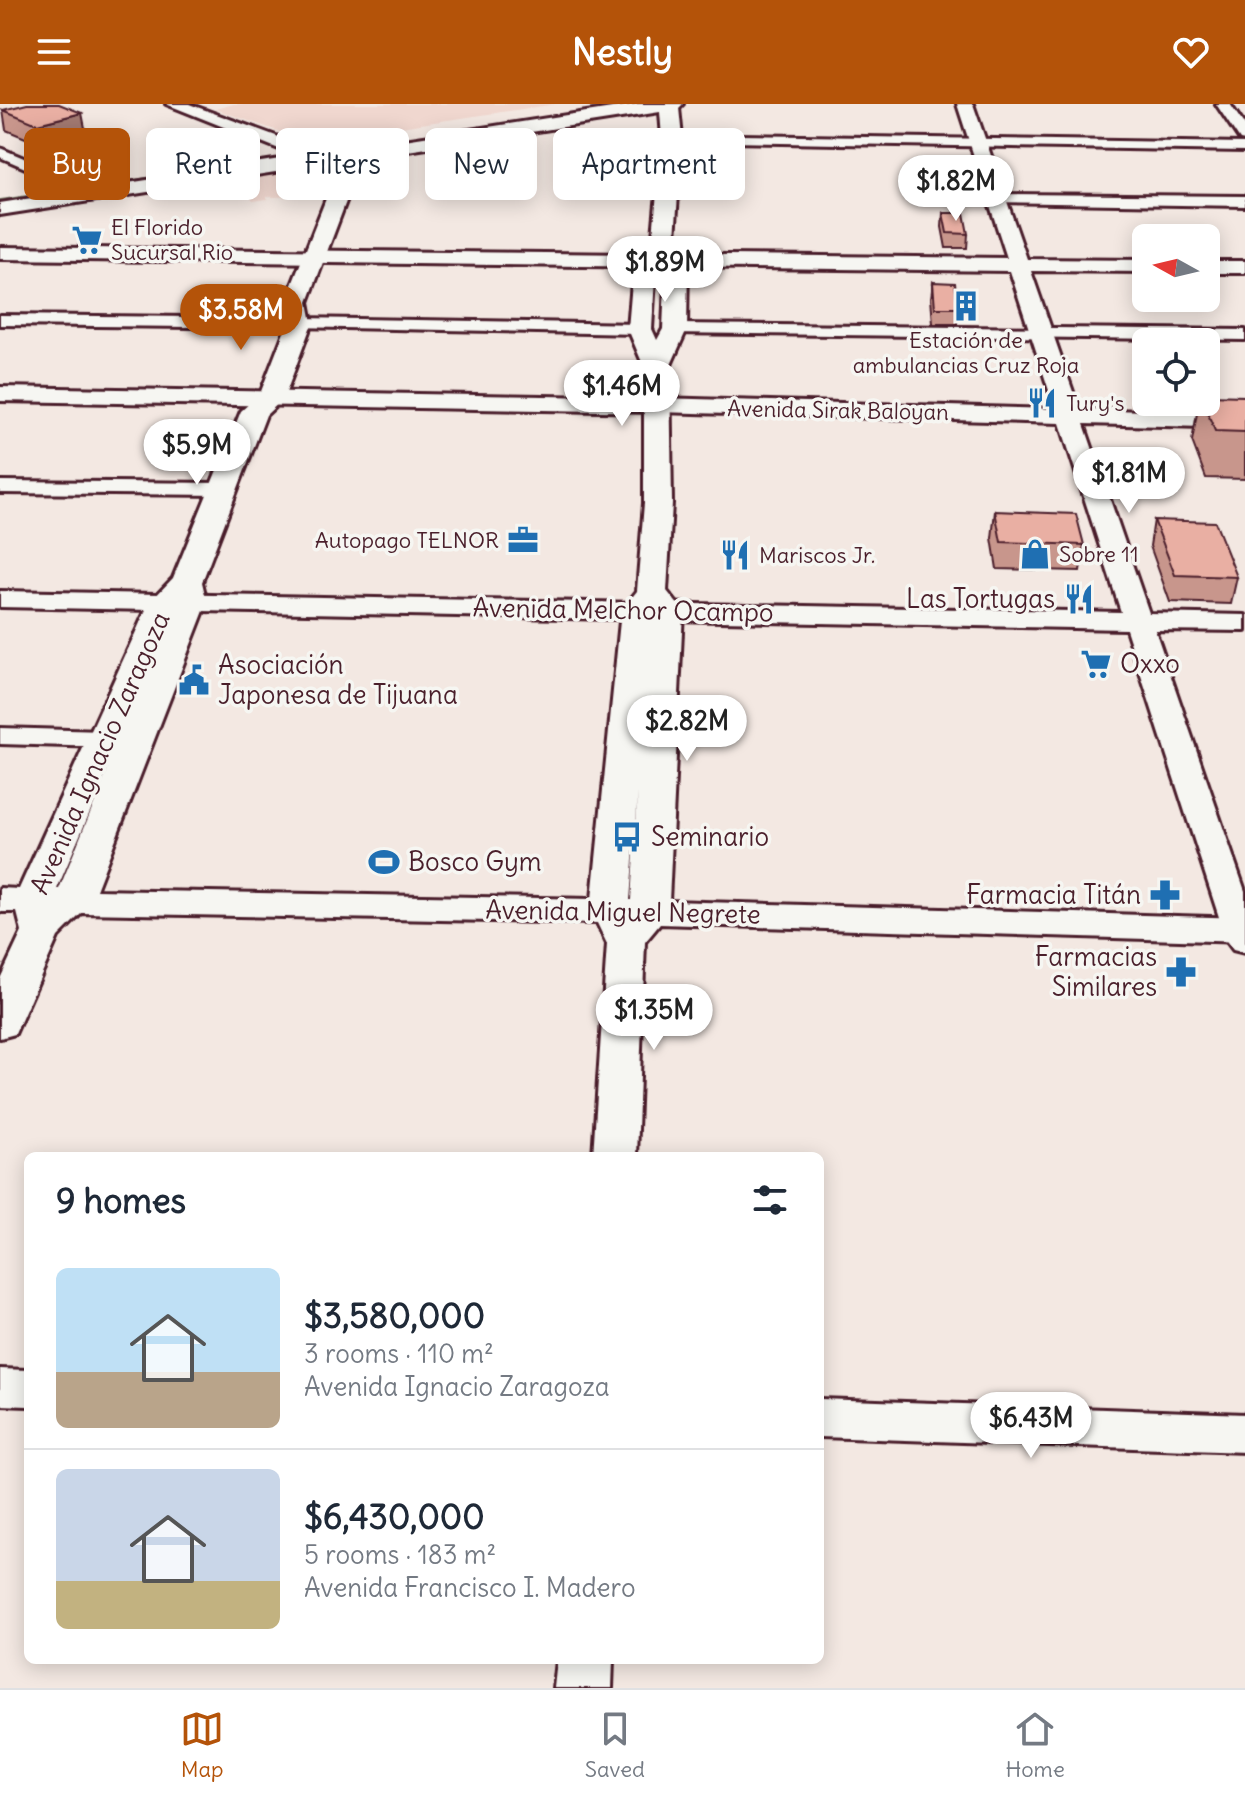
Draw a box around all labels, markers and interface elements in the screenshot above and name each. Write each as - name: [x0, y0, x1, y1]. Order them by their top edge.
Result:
- icon: menu: [32, 30, 76, 74]
- text: Nestly: [572, 30, 673, 75]
- icon: heart: [1169, 30, 1213, 74]
- chip: Buy: [24, 128, 130, 200]
- chip: Rent: [146, 128, 260, 200]
- chip: Filters: [276, 128, 409, 200]
- chip: New: [425, 128, 537, 200]
- chip: Apartment: [553, 128, 745, 200]
- pin: $1.82M: [891, 155, 1021, 223]
- text: $1.82M: [916, 164, 996, 197]
- place label: El Florido Sucursal Rio: [111, 213, 233, 266]
- supermarket icon: El Florido Sucursal Rio: [70, 223, 104, 257]
- north arrow: [1132, 224, 1220, 312]
- map controls: [1132, 224, 1220, 416]
- pin: $1.89M: [600, 236, 730, 304]
- text: $1.89M: [625, 245, 705, 278]
- pin: $3.58M: [176, 284, 306, 352]
- building icon: Estación de ambulancias Cruz Roja: [949, 289, 983, 323]
- text: $3.58M: [198, 293, 284, 326]
- place label: Estación de ambulancias Cruz Roja: [853, 326, 1079, 379]
- button: locate: [1132, 328, 1220, 416]
- pin: $1.46M: [557, 360, 687, 428]
- text: $1.46M: [582, 369, 662, 402]
- restaurant icon: Tury's: [1025, 386, 1059, 420]
- place label: Tury's: [1066, 389, 1124, 417]
- street label: Avenida Sirak Baloyan: [727, 394, 949, 426]
- pin: $5.9M: [141, 419, 253, 487]
- text: $5.9M: [162, 428, 232, 461]
- pin: $1.81M: [1064, 447, 1194, 515]
- text: $1.81M: [1091, 456, 1167, 489]
- office icon: Autopago TELNOR: [506, 523, 540, 557]
- place label: Autopago TELNOR: [315, 526, 499, 554]
- shop icon: Sobre 11: [1018, 537, 1052, 571]
- restaurant icon: Mariscos Jr.: [718, 538, 752, 572]
- place label: Sobre 11: [1059, 540, 1139, 568]
- place label: Mariscos Jr.: [759, 541, 875, 569]
- place label: Las Tortugas: [906, 582, 1055, 615]
- restaurant icon: Las Tortugas: [1062, 582, 1096, 616]
- street label: Avenida Melchor Ocampo: [472, 590, 774, 629]
- street label: Avenida Ignacio Zaragoza: [22, 606, 177, 899]
- supermarket icon: Oxxo: [1079, 647, 1113, 681]
- place label: Oxxo: [1120, 647, 1180, 680]
- place label: Asociación Japonesa de Tijuana: [218, 648, 458, 711]
- public building icon: Asociación Japonesa de Tijuana: [177, 663, 211, 697]
- pin: $2.82M: [622, 695, 752, 763]
- text: $2.82M: [645, 704, 729, 737]
- bus stop icon: Seminario: [610, 820, 644, 854]
- place label: Seminario: [651, 820, 769, 853]
- sports icon: Bosco Gym: [367, 845, 401, 879]
- place label: Bosco Gym: [408, 845, 542, 878]
- place label: Farmacia Titán: [966, 878, 1141, 911]
- pharmacy icon: Farmacia Titán: [1148, 878, 1182, 912]
- street label: Avenida Miguel Negrete: [485, 893, 761, 930]
- place label: Farmacias Similares: [1035, 940, 1157, 1003]
- pharmacy icon: Farmacias Similares: [1164, 955, 1198, 989]
- pin: $1.35M: [589, 984, 719, 1052]
- text: $1.35M: [614, 993, 694, 1026]
- icon: filters: [748, 1178, 792, 1222]
- text: 9 homes: [56, 1179, 186, 1222]
- text: $3,580,000: [304, 1294, 485, 1337]
- icon: home: [120, 1300, 216, 1396]
- text: 3 rooms · 110 m²: [304, 1337, 494, 1370]
- text: Avenida Ignacio Zaragoza: [304, 1370, 610, 1403]
- pin: $6.43M: [966, 1392, 1096, 1460]
- text: $6.43M: [988, 1401, 1074, 1434]
- text: $6,430,000: [304, 1495, 485, 1538]
- icon: home: [120, 1501, 216, 1597]
- text: 5 rooms · 183 m²: [304, 1538, 496, 1571]
- text: Avenida Francisco I. Madero: [304, 1571, 636, 1604]
- tab: Map: [180, 1707, 224, 1783]
- tab: Saved: [585, 1707, 645, 1783]
- tab: Home: [1005, 1707, 1065, 1783]

